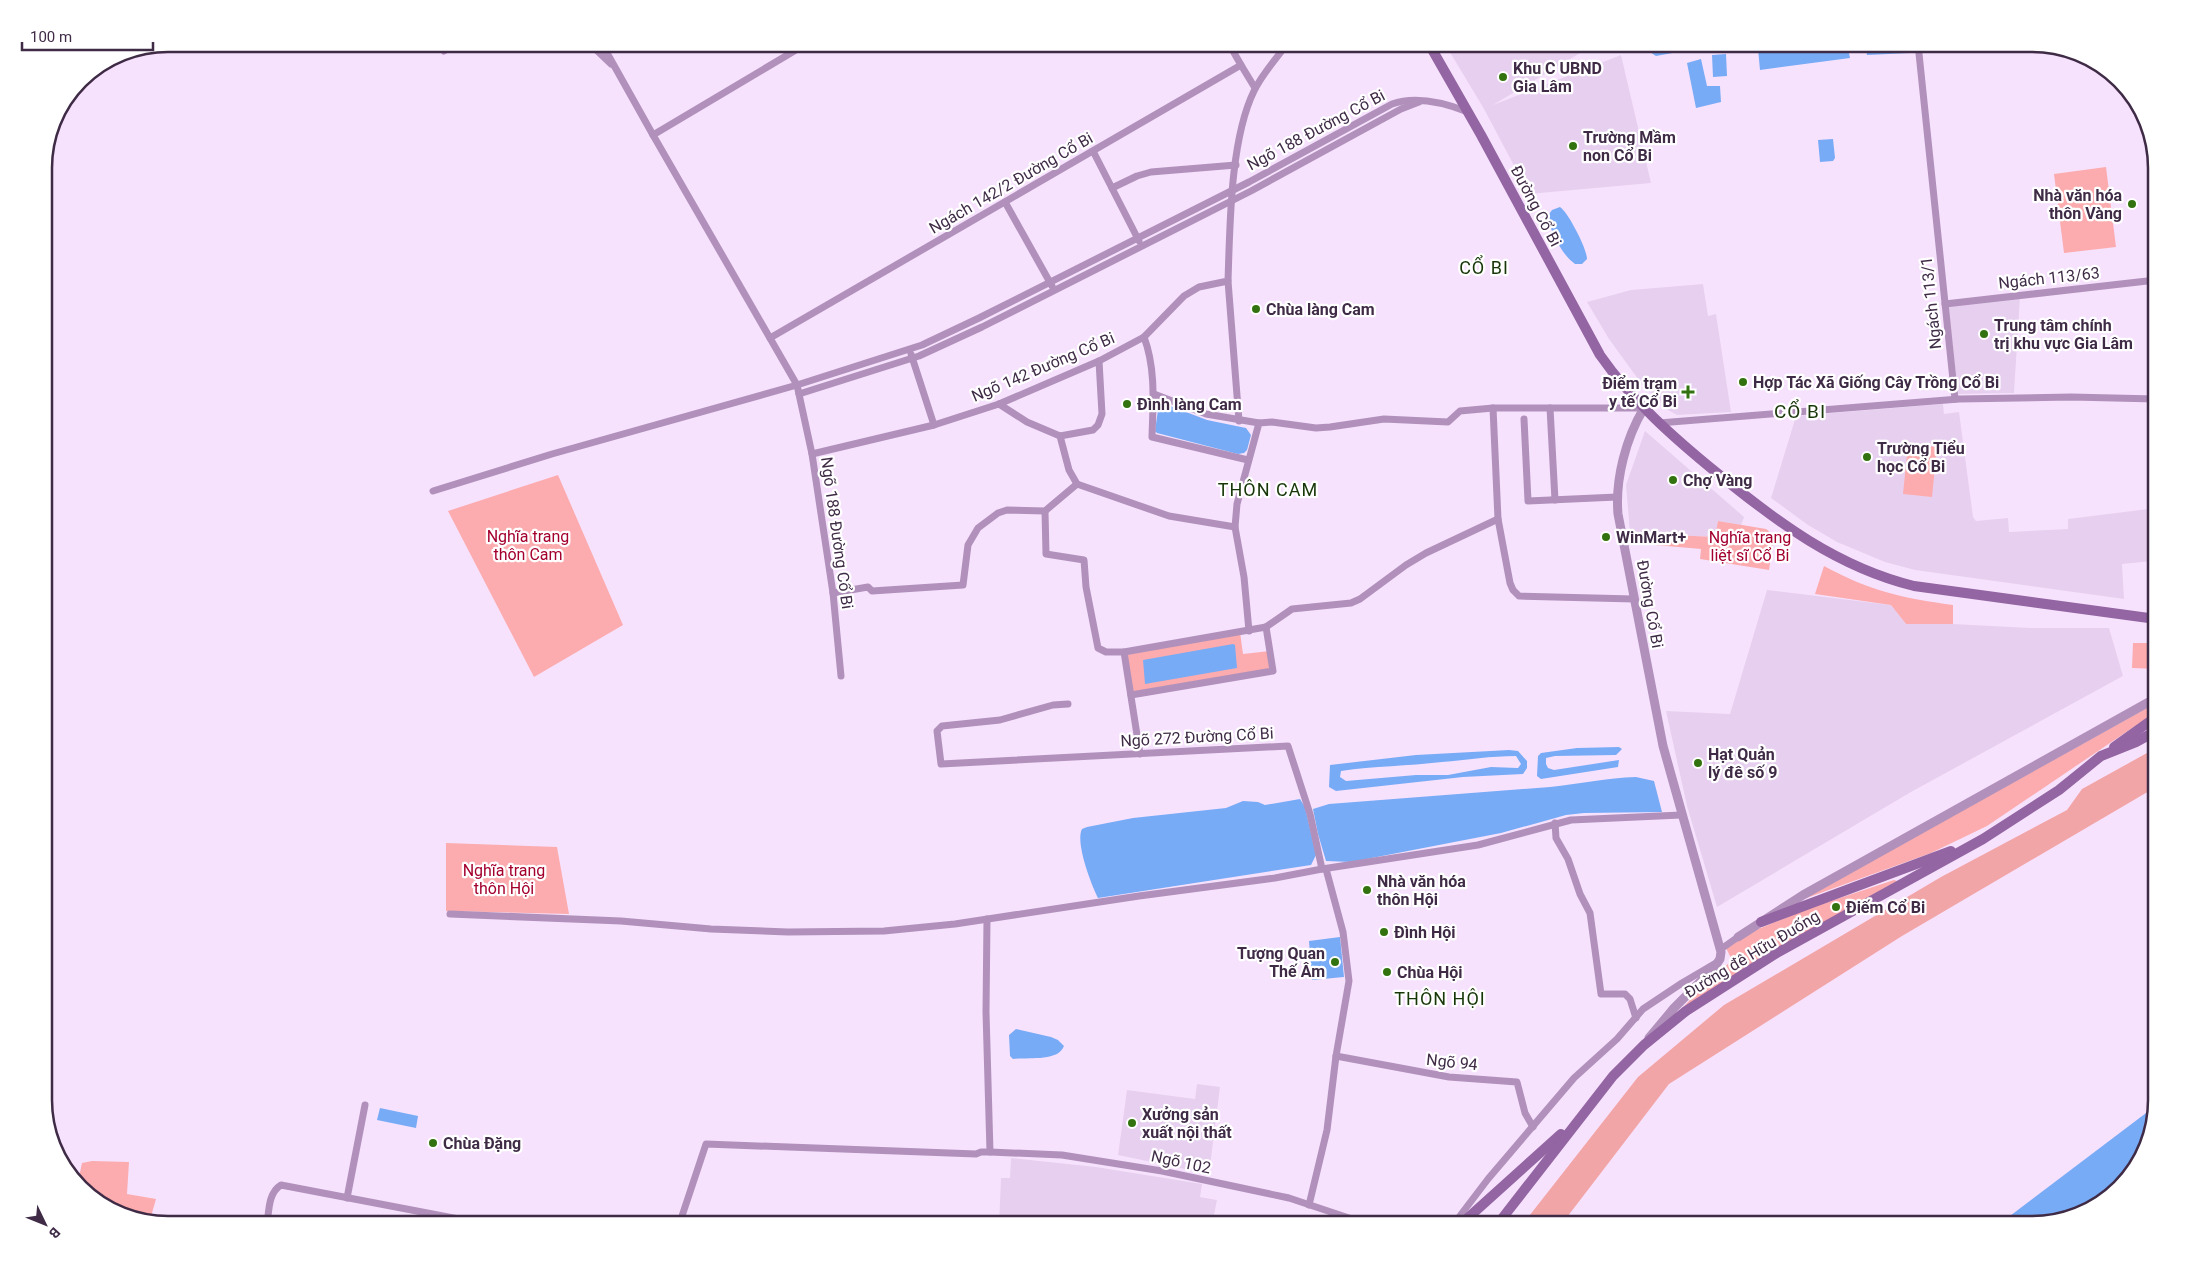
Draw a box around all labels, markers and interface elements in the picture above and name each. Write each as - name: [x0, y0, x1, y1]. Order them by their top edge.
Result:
- scale bar: [22, 20, 154, 52]
- text: 100 m: [30, 28, 72, 46]
- place label: Khu C UBND Gia Lâm: [1513, 59, 1602, 96]
- marker: Khu C UBND Gia Lâm: [1497, 71, 1509, 83]
- street label: Ngõ 188 Đường Cổ Bi: [1244, 86, 1388, 174]
- street label: Ngách 142/2 Đường Cổ Bi: [926, 128, 1096, 238]
- place label: Trường Mầm non Cổ Bi: [1583, 128, 1676, 165]
- marker: Trường Mầm non Cổ Bi: [1567, 140, 1579, 152]
- street label: Đường Cổ Bi: [1507, 162, 1565, 250]
- place label: Nhà văn hóa thôn Vàng: [2033, 186, 2122, 223]
- marker: Nhà văn hóa thôn Vàng: [2126, 198, 2138, 210]
- district label: CỔ BI: [1459, 255, 1509, 278]
- street label: Ngách 113/1: [1917, 256, 1945, 350]
- street label: Ngách 113/63: [1997, 263, 2101, 293]
- place label: Chùa làng Cam: [1266, 300, 1375, 319]
- marker: Chùa làng Cam: [1250, 303, 1262, 315]
- place label: Trung tâm chính trị khu vực Gia Lâm: [1994, 316, 2133, 353]
- street label: Ngõ 142 Đường Cổ Bi: [969, 328, 1117, 406]
- marker: Trung tâm chính trị khu vực Gia Lâm: [1978, 328, 1990, 340]
- place label: Hợp Tác Xã Giống Cây Trồng Cổ Bi: [1753, 373, 1999, 392]
- place label: Điểm trạm y tế Cổ Bi: [1602, 374, 1677, 411]
- marker: Hợp Tác Xã Giống Cây Trồng Cổ Bi: [1737, 376, 1749, 388]
- marker: Điểm trạm y tế Cổ Bi: [1681, 385, 1695, 399]
- place label: Đình làng Cam: [1137, 395, 1242, 414]
- marker: Đình làng Cam: [1121, 398, 1133, 410]
- district label: CỔ BI: [1774, 399, 1826, 423]
- place label: Trường Tiểu học Cổ Bi: [1877, 439, 1965, 476]
- marker: Trường Tiểu học Cổ Bi: [1861, 451, 1873, 463]
- street label: Ngõ 188 Đường Cổ Bi: [817, 456, 857, 610]
- place label: Chợ Vàng: [1683, 471, 1752, 490]
- marker: Chợ Vàng: [1667, 474, 1679, 486]
- district label: THÔN CAM: [1218, 479, 1318, 500]
- park label: Nghĩa trang thôn Cam: [487, 527, 569, 564]
- place label: WinMart+: [1616, 528, 1686, 547]
- park label: Nghĩa trang liệt sĩ Cổ Bi: [1709, 528, 1791, 565]
- marker: WinMart+: [1600, 531, 1612, 543]
- street label: Đường Cổ Bi: [1633, 559, 1667, 649]
- street label: Ngõ 272 Đường Cổ Bi: [1120, 723, 1274, 751]
- place label: Hạt Quản lý đê số 9: [1708, 745, 1777, 782]
- marker: Hạt Quản lý đê số 9: [1692, 757, 1704, 769]
- park label: Nghĩa trang thôn Hội: [463, 861, 545, 898]
- place label: Nhà văn hóa thôn Hội: [1377, 872, 1466, 909]
- marker: Nhà văn hóa thôn Hội: [1361, 884, 1373, 896]
- place label: Điếm Cổ Bi: [1846, 898, 1925, 917]
- marker: Điếm Cổ Bi: [1830, 901, 1842, 913]
- street label: Đường đê Hữu Đuống: [1681, 906, 1823, 1002]
- place label: Đình Hội: [1394, 923, 1455, 942]
- marker: Đình Hội: [1378, 926, 1390, 938]
- place label: Tượng Quan Thế Âm: [1237, 944, 1325, 981]
- marker: Tượng Quan Thế Âm: [1329, 956, 1341, 968]
- place label: Chùa Hội: [1397, 963, 1463, 982]
- marker: Chùa Hội: [1381, 966, 1393, 978]
- district label: THÔN HỘI: [1394, 988, 1486, 1009]
- street label: Ngõ 94: [1425, 1050, 1479, 1074]
- place label: Xưởng sản xuất nội thất: [1142, 1105, 1232, 1142]
- marker: Xưởng sản xuất nội thất: [1126, 1117, 1138, 1129]
- place label: Chùa Đặng: [443, 1134, 521, 1153]
- marker: Chùa Đặng: [427, 1137, 439, 1149]
- street label: Ngõ 102: [1149, 1146, 1213, 1178]
- north arrow: [20, 1199, 70, 1249]
- text: B: [46, 1224, 63, 1242]

